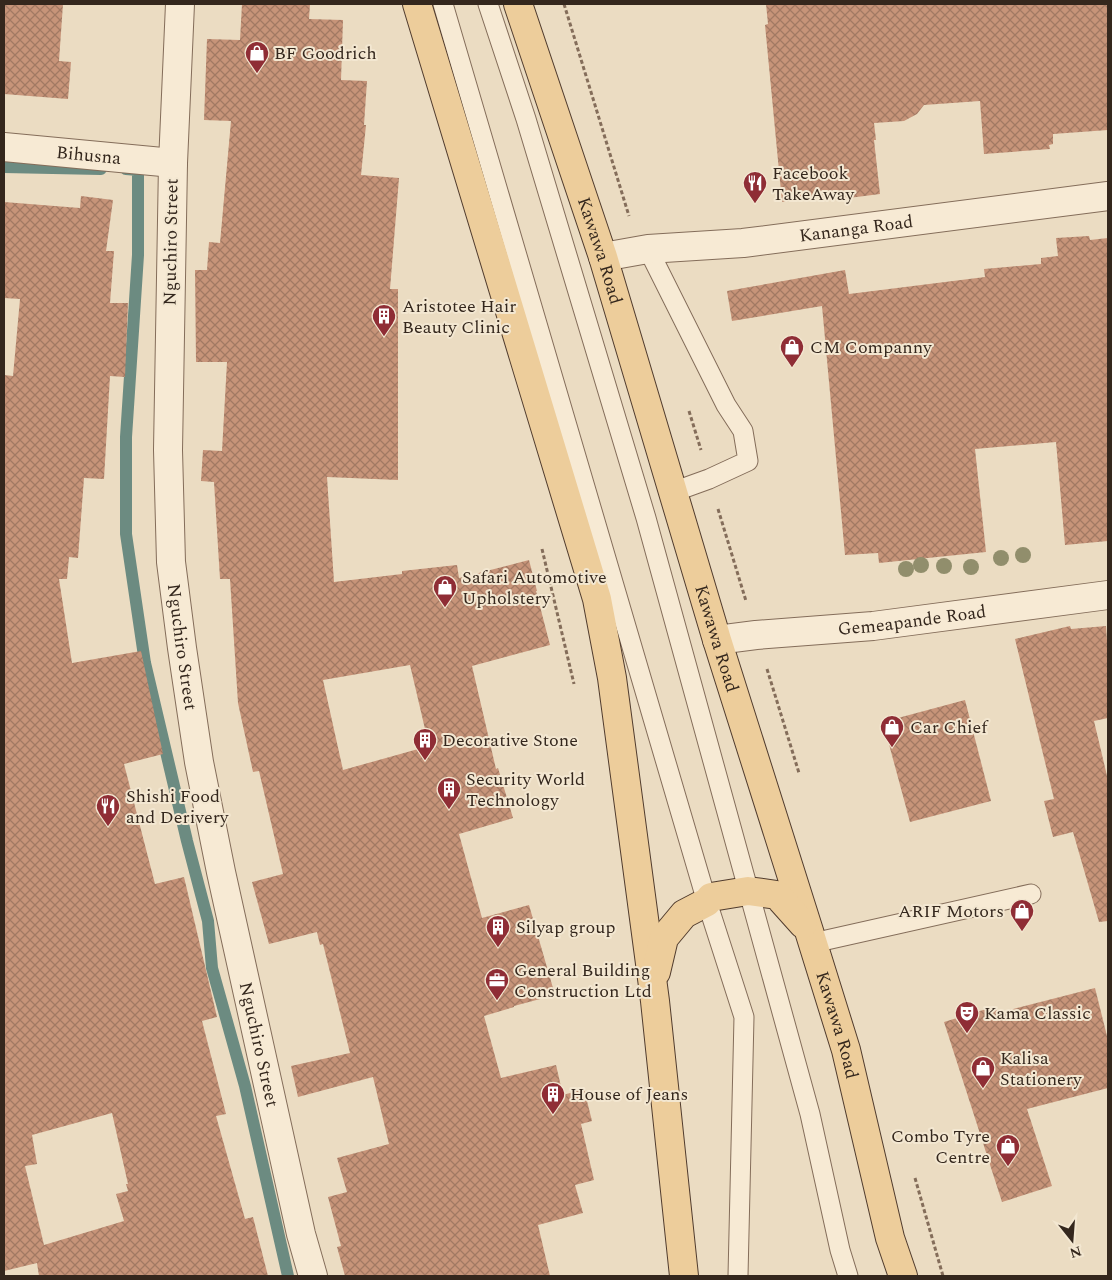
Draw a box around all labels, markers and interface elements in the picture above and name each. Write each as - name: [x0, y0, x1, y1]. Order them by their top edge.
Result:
- shop icon: BF Goodrich: [244, 40, 270, 74]
- place label: BF Goodrich: [274, 40, 377, 67]
- street label: Bihusna: [55, 139, 122, 172]
- place label: Facebook TakeAway: [772, 160, 856, 208]
- restaurant icon: Facebook TakeAway: [742, 170, 768, 204]
- street label: Nguchiro Street: [156, 178, 186, 306]
- street label: Kawawa Road: [570, 193, 630, 308]
- street label: Kananga Road: [798, 208, 915, 249]
- place label: Aristotee Hair Beauty Clinic: [402, 293, 516, 341]
- building icon: Aristotee Hair Beauty Clinic: [371, 303, 397, 337]
- shop icon: CM Companny: [779, 334, 805, 368]
- place label: CM Companny: [810, 334, 933, 361]
- place label: Safari Automotive Upholstery: [462, 564, 607, 612]
- shop icon: Safari Automotive Upholstery: [432, 574, 458, 608]
- street label: Kawawa Road: [688, 581, 746, 696]
- street label: Nguchiro Street: [160, 582, 205, 712]
- street label: Gemeapande Road: [837, 598, 988, 642]
- shop icon: Car Chief: [879, 714, 905, 748]
- place label: Car Chief: [910, 714, 989, 741]
- building icon: Decorative Stone: [412, 727, 438, 761]
- place label: Decorative Stone: [442, 727, 578, 754]
- place label: Security World Technology: [466, 766, 585, 814]
- building icon: Security World Technology: [436, 776, 462, 810]
- place label: Shishi Food and Derivery: [126, 783, 230, 831]
- restaurant icon: Shishi Food and Derivery: [95, 793, 121, 827]
- place label: ARIF Motors: [898, 898, 1004, 925]
- shop icon: ARIF Motors: [1009, 898, 1035, 932]
- building icon: Silyap group: [485, 914, 511, 948]
- place label: Silyap group: [516, 914, 615, 941]
- place label: General Building Construction Ltd: [514, 957, 652, 1005]
- office icon: General Building Construction Ltd: [484, 967, 510, 1001]
- street label: Kawawa Road: [809, 968, 866, 1082]
- street label: Nguchiro Street: [232, 979, 286, 1110]
- theatre icon: Kama Classic: [954, 1000, 980, 1034]
- place label: Kama Classic: [984, 1000, 1091, 1027]
- place label: Kalisa Stationery: [1000, 1045, 1083, 1093]
- shop icon: Kalisa Stationery: [970, 1055, 996, 1089]
- building icon: House of Jeans: [540, 1081, 566, 1115]
- place label: House of Jeans: [570, 1081, 688, 1108]
- place label: Combo Tyre Centre: [891, 1123, 990, 1171]
- shop icon: Combo Tyre Centre: [995, 1133, 1021, 1167]
- north arrow: [1047, 1215, 1097, 1265]
- text: N: [1067, 1240, 1084, 1264]

